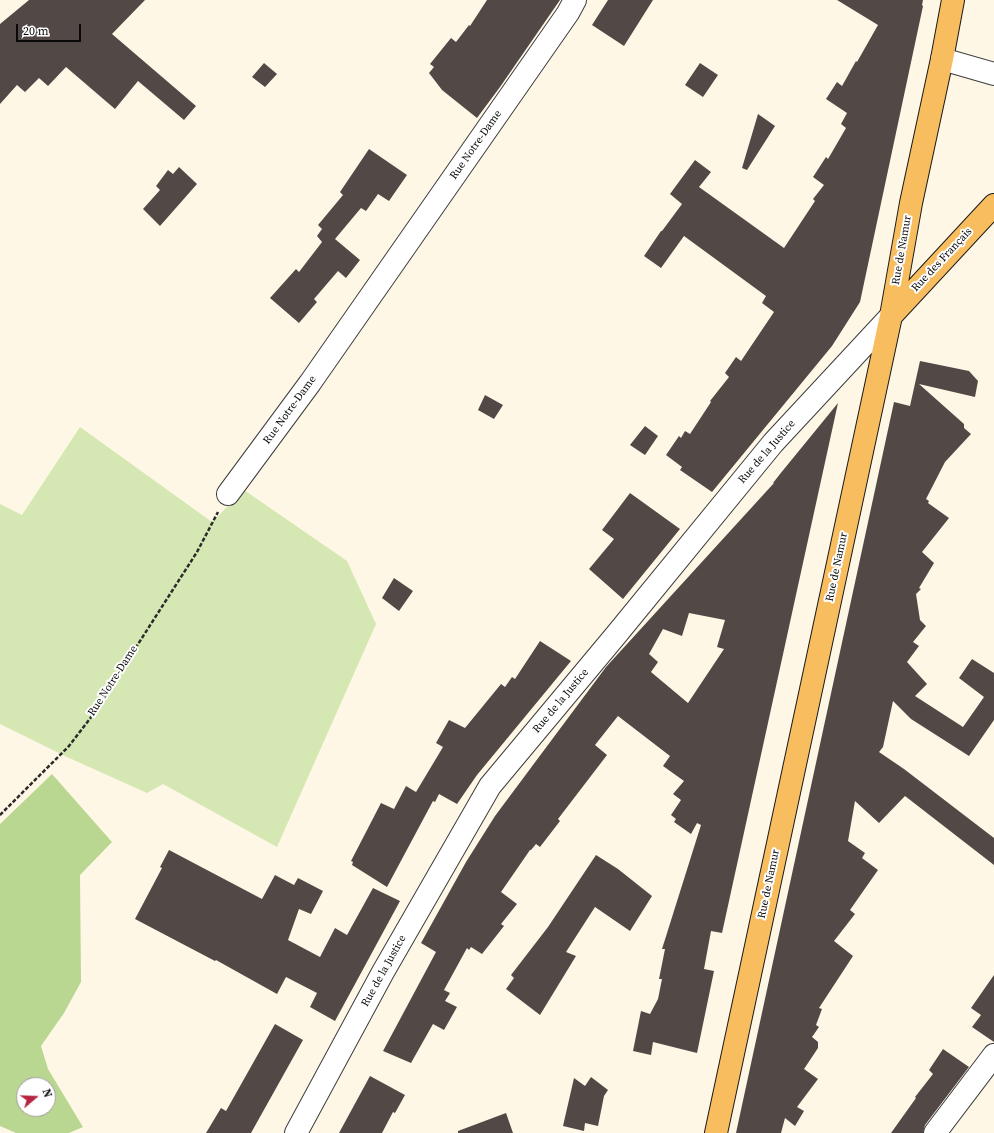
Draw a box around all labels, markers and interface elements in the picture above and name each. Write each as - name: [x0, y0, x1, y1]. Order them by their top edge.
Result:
- scale bar: [18, 16, 83, 42]
- text: 20 m: [23, 23, 49, 39]
- street label: Rue Notre-Dame: [447, 108, 505, 182]
- street label: Rue de Namur: [889, 214, 915, 286]
- street label: Rue des Français: [909, 225, 975, 295]
- street label: Rue Notre-Dame: [261, 373, 319, 447]
- street label: Rue de la Justice: [736, 417, 798, 487]
- street label: Rue de Namur: [823, 531, 851, 603]
- street label: Rue Notre-Dame: [85, 643, 141, 719]
- street label: Rue de la Justice: [530, 666, 592, 736]
- street label: Rue de Namur: [755, 848, 783, 920]
- street label: Rue de la Justice: [359, 933, 409, 1009]
- north arrow: [16, 1077, 56, 1117]
- text: N: [38, 1087, 55, 1099]

